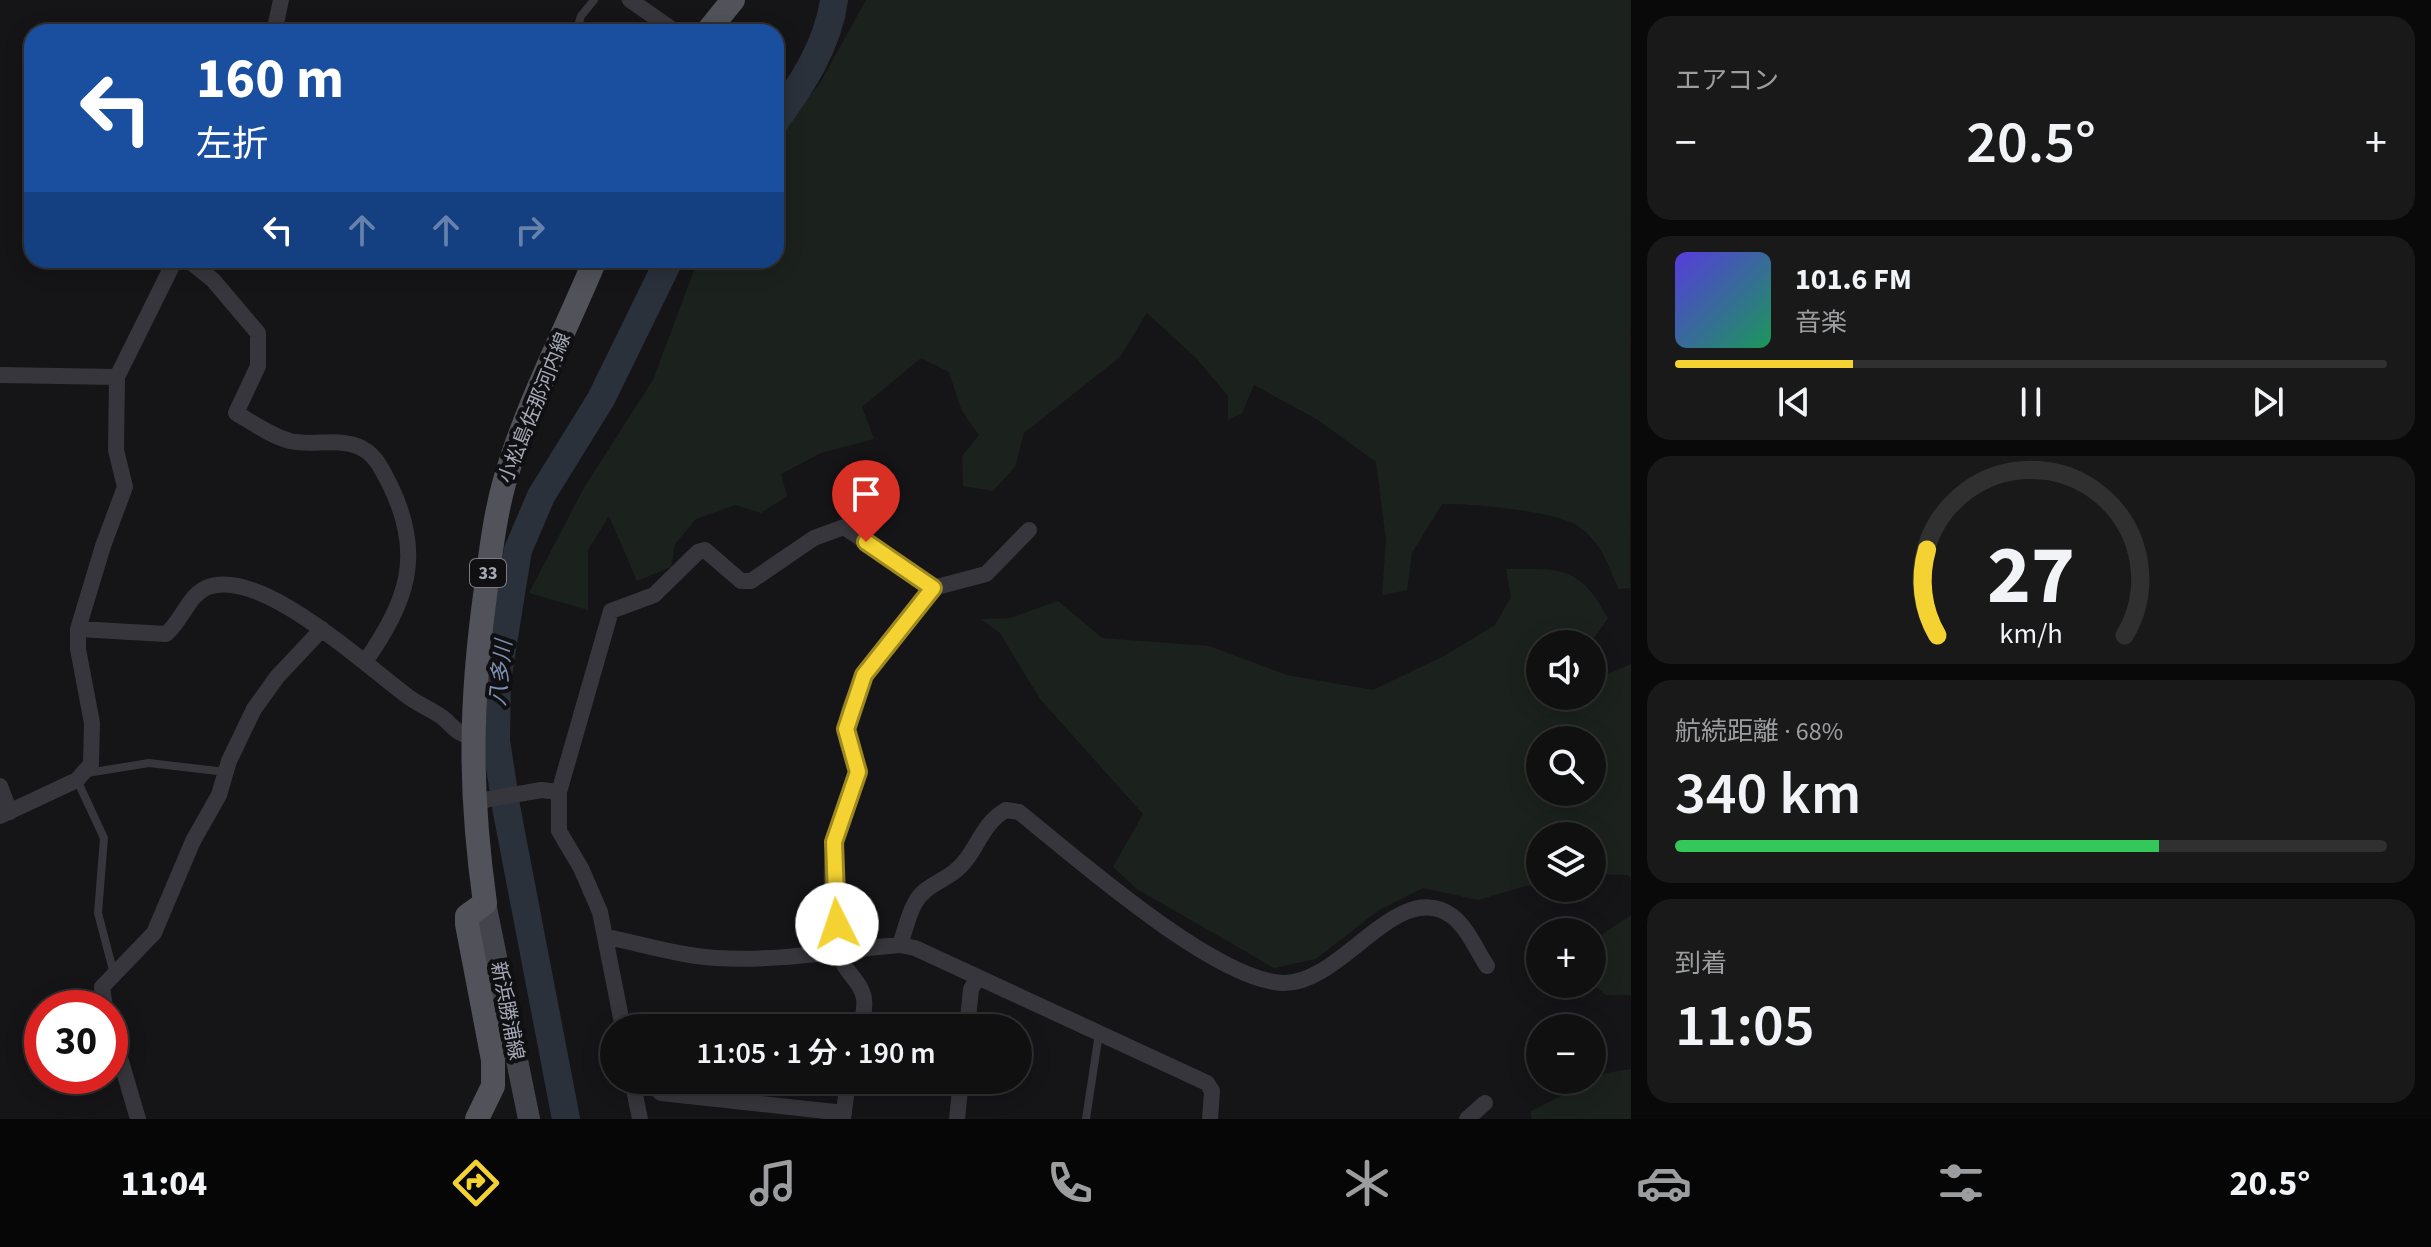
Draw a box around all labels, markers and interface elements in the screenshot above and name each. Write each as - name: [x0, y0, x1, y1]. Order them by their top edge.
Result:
- text: 160 m: [196, 40, 344, 119]
- icon: left: [64, 56, 168, 160]
- text: エアコン: [1675, 62, 1779, 99]
- text: 20.5°: [1966, 101, 2096, 186]
- text: −: [1675, 112, 1697, 175]
- text: +: [2365, 112, 2387, 175]
- text: 左折: [196, 119, 268, 170]
- icon: left: [256, 208, 300, 252]
- icon: ahead: [340, 208, 384, 252]
- icon: ahead: [424, 208, 468, 252]
- icon: right: [508, 208, 552, 252]
- text: 101.6 FM: [1795, 258, 1912, 301]
- text: 音楽: [1795, 304, 1847, 341]
- street label: 小松島佐那河内線: [492, 329, 578, 487]
- icon: previous: [1772, 380, 1816, 424]
- icon: pause: [2009, 380, 2053, 424]
- icon: next: [2246, 380, 2290, 424]
- pin: [832, 460, 900, 542]
- icon: arrive: [844, 472, 888, 516]
- text: 27: [1987, 516, 2075, 634]
- road number: 33: [470, 559, 506, 587]
- text: km/h: [1999, 614, 2063, 654]
- map controls: [1526, 630, 1606, 1094]
- button: sound: [1526, 630, 1606, 710]
- water label: 八多川: [482, 637, 521, 707]
- text: 航続距離 · 68%: [1675, 713, 1843, 750]
- button: search: [1526, 726, 1606, 806]
- text: 340 km: [1675, 752, 1861, 837]
- button: layers: [1526, 822, 1606, 902]
- position arrow: [795, 882, 879, 966]
- button: +: [1526, 918, 1606, 998]
- text: 到着: [1675, 945, 1727, 982]
- street label: 新浜勝浦線: [484, 959, 530, 1063]
- text: 11:05: [1675, 984, 1815, 1069]
- speed limit sign: 30: [24, 990, 128, 1094]
- button: −: [1526, 1014, 1606, 1094]
- text: 11:05 · 1 分 · 190 m: [696, 1032, 936, 1075]
- icon: directions: [448, 1155, 504, 1211]
- icon: music: [745, 1155, 801, 1211]
- icon: phone: [1042, 1155, 1098, 1211]
- icon: climate: [1339, 1155, 1395, 1211]
- icon: car: [1636, 1155, 1692, 1211]
- icon: filters: [1933, 1155, 1989, 1211]
- text: 11:04: [120, 1158, 207, 1209]
- text: 20.5°: [2230, 1158, 2310, 1209]

